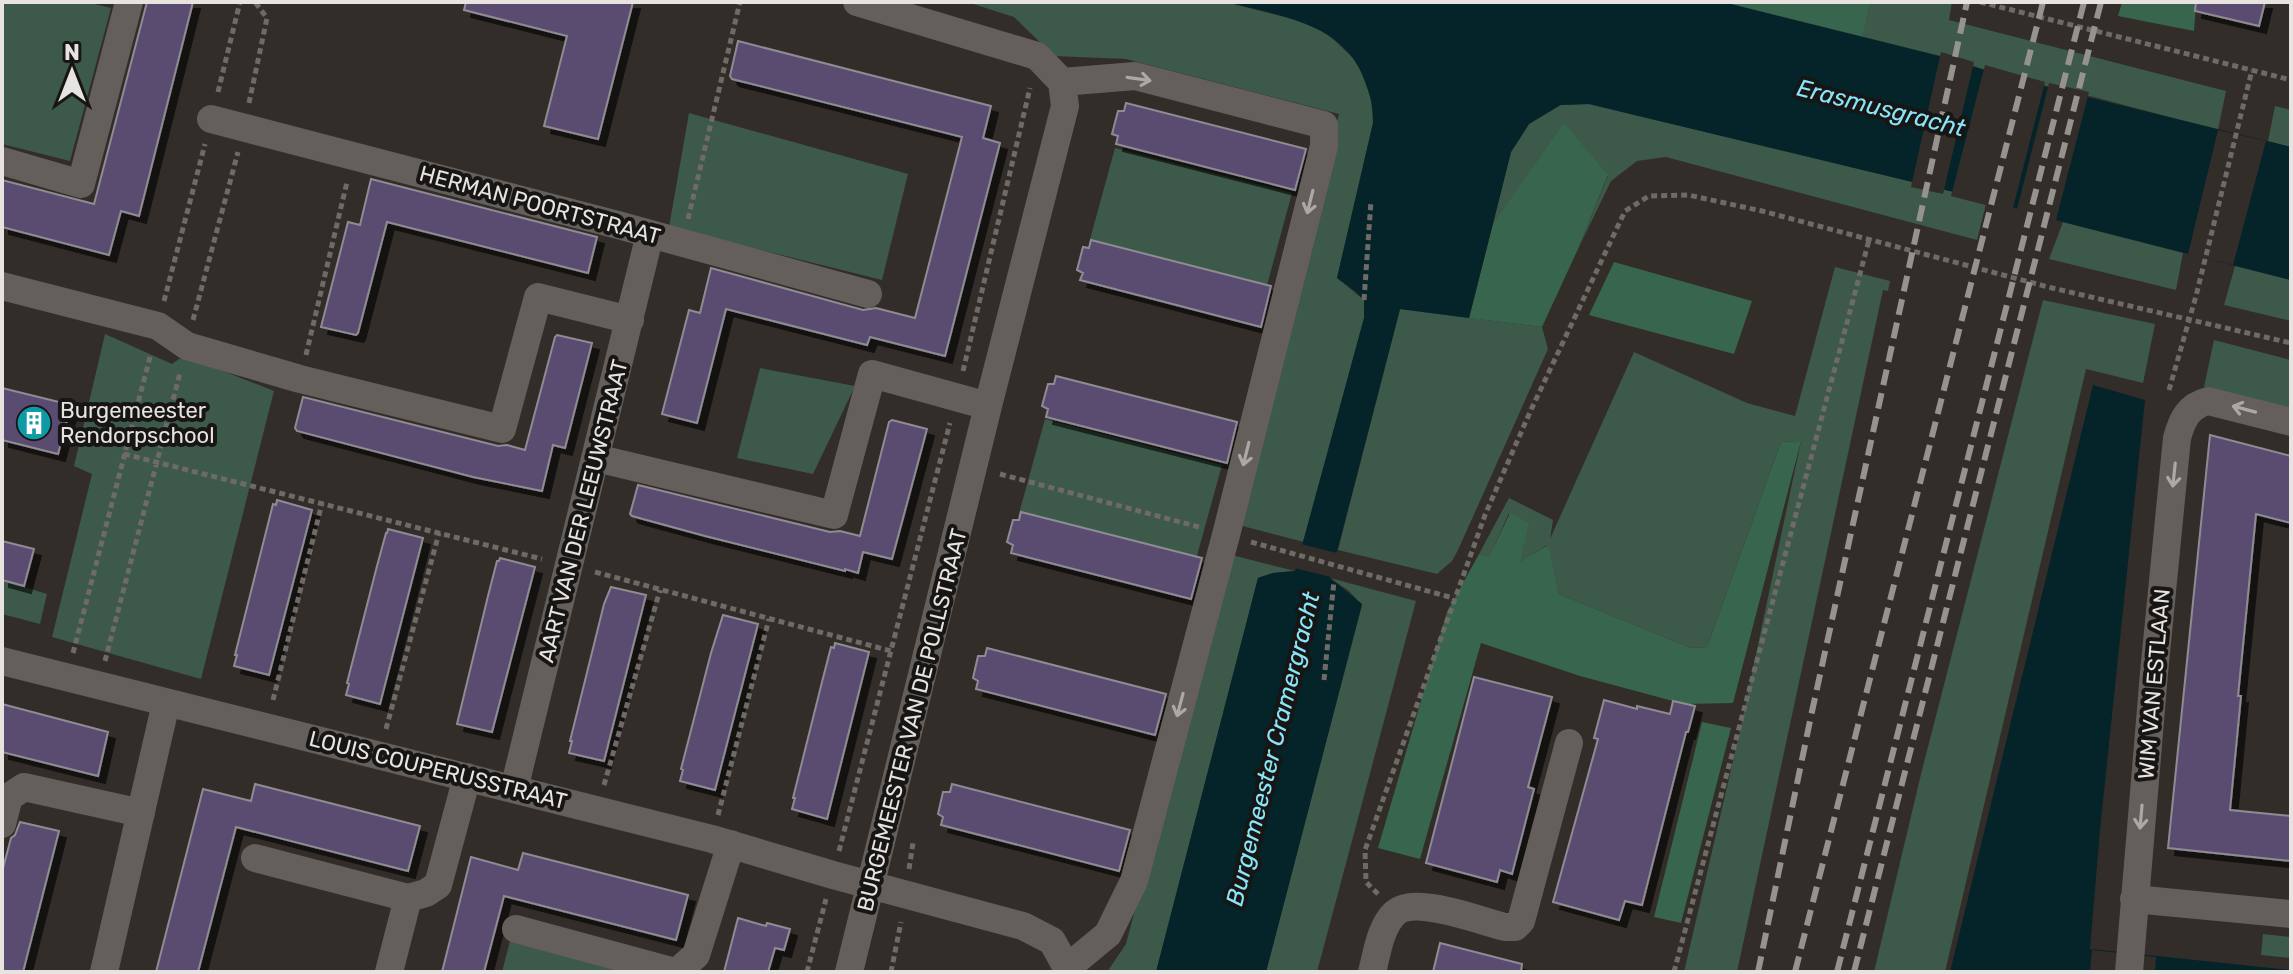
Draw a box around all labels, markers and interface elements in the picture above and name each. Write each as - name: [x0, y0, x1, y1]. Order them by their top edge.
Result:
- north arrow: [32, 32, 112, 112]
- text: N: [64, 39, 80, 66]
- one-way arrow: [1126, 72, 1152, 87]
- water label: Erasmusgracht: [1794, 74, 1969, 143]
- street label: HERMAN POORTSTRAAT: [417, 160, 664, 250]
- one-way arrow: [1302, 188, 1317, 214]
- street label: AART VAN DER LEEUWSTRAAT: [532, 357, 634, 665]
- place label: Burgemeester Rendorpschool: [60, 397, 214, 449]
- one-way arrow: [2232, 401, 2258, 416]
- building icon: Burgemeester Rendorpschool: [15, 404, 53, 442]
- one-way arrow: [1238, 440, 1253, 466]
- one-way arrow: [2166, 461, 2181, 488]
- street label: BURGEMEESTER VAN DE POLLSTRAAT: [851, 526, 973, 914]
- street label: WIM VAN ESTLAAN: [2132, 587, 2176, 781]
- water label: Burgemeester Cramergracht: [1220, 589, 1326, 909]
- one-way arrow: [1172, 692, 1187, 718]
- street label: LOUIS COUPERUSSTRAAT: [306, 725, 570, 815]
- one-way arrow: [2134, 803, 2149, 830]

